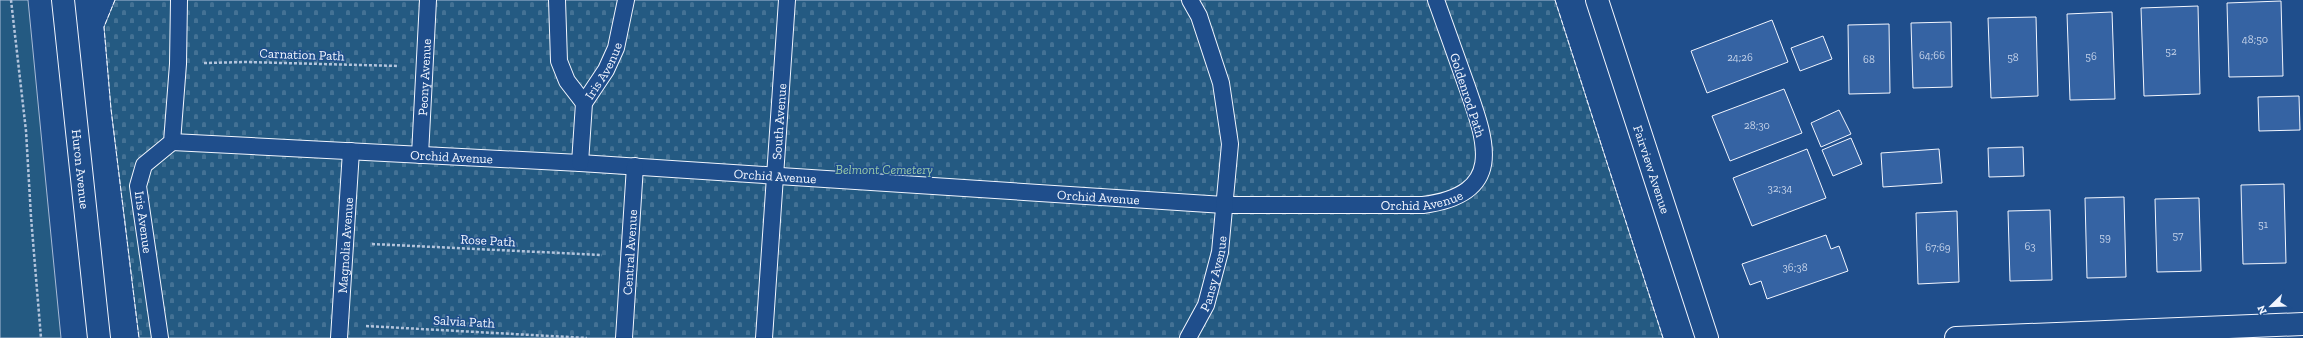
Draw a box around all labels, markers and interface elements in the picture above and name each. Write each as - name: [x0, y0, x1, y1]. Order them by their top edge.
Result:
- house number: 48;50: [2242, 33, 2268, 46]
- street label: Peony Avenue: [415, 38, 434, 116]
- street label: Iris Avenue: [582, 41, 625, 102]
- house number: 52: [2165, 45, 2177, 58]
- street label: Carnation Path: [259, 46, 346, 64]
- house number: 64;66: [1919, 49, 1945, 62]
- house number: 56: [2085, 50, 2097, 63]
- street label: Goldenrod Path: [1447, 51, 1488, 140]
- house number: 24;26: [1727, 51, 1753, 64]
- house number: 58: [2007, 51, 2019, 64]
- house number: 68: [1863, 53, 1875, 66]
- street label: South Avenue: [769, 83, 789, 160]
- house number: 28;30: [1744, 119, 1770, 132]
- street label: Fairview Avenue: [1630, 123, 1673, 216]
- street label: Huron Avenue: [69, 128, 92, 210]
- street label: Orchid Avenue: [410, 147, 493, 167]
- park label: Belmont Cemetery: [835, 162, 933, 177]
- street label: Orchid Avenue: [733, 166, 817, 186]
- house number: 32;34: [1768, 182, 1793, 195]
- street label: Orchid Avenue: [1057, 187, 1140, 207]
- street label: Orchid Avenue: [1381, 187, 1465, 213]
- street label: Iris Avenue: [132, 190, 155, 254]
- street label: Magnolia Avenue: [335, 197, 356, 294]
- street label: Central Avenue: [620, 209, 640, 296]
- house number: 51: [2258, 218, 2269, 231]
- house number: 57: [2173, 229, 2183, 242]
- house number: 59: [2099, 231, 2111, 244]
- street label: Rose Path: [460, 232, 517, 249]
- street label: Pansy Avenue: [1197, 235, 1229, 314]
- house number: 63: [2024, 240, 2036, 253]
- house number: 67;69: [1925, 241, 1951, 254]
- house number: 36;38: [1782, 261, 1808, 274]
- north arrow: [2251, 286, 2291, 326]
- text: N: [2254, 303, 2270, 316]
- street label: Salvia Path: [433, 312, 496, 331]

